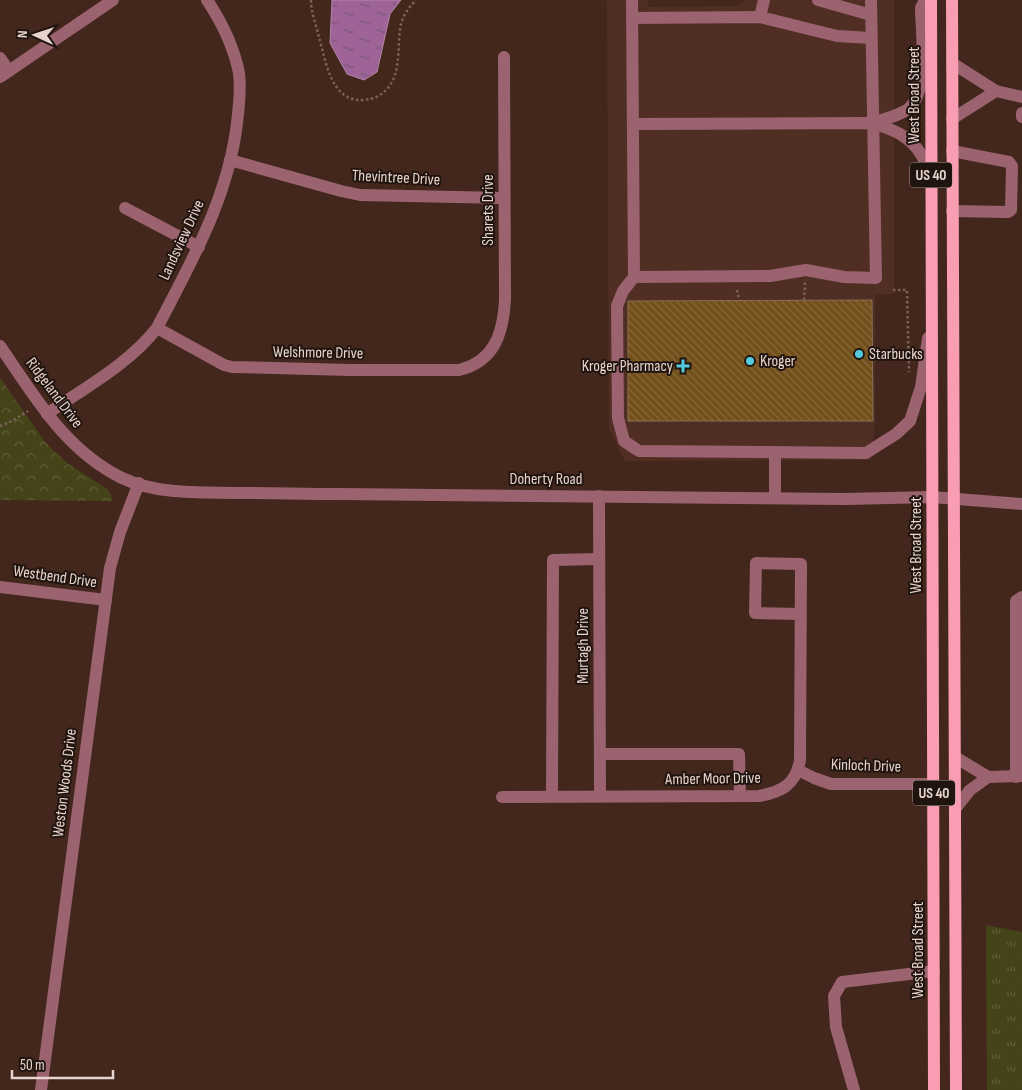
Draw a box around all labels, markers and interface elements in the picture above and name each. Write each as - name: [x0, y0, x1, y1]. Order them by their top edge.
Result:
- north arrow: [10, 10, 60, 60]
- text: N: [14, 30, 31, 39]
- street label: West Broad Street: [905, 46, 924, 143]
- road number: US 40: [910, 162, 952, 188]
- street label: Thevintree Drive: [351, 166, 441, 190]
- street label: Sharets Drive: [479, 174, 498, 246]
- street label: Landsview Drive: [155, 197, 209, 283]
- street label: Welshmore Drive: [273, 343, 363, 363]
- place label: Starbucks: [869, 345, 923, 364]
- marker: Starbucks: [853, 348, 865, 360]
- place label: Kroger: [760, 352, 796, 371]
- street label: Ridgeland Drive: [21, 354, 87, 432]
- marker: Kroger: [744, 355, 756, 367]
- place label: Kroger Pharmacy: [582, 357, 673, 376]
- marker: Kroger Pharmacy: [677, 360, 689, 372]
- street label: Doherty Road: [510, 470, 582, 489]
- street label: West Broad Street: [907, 496, 926, 593]
- street label: Westbend Drive: [12, 562, 98, 592]
- street label: Murtagh Drive: [574, 608, 593, 684]
- street label: Weston Woods Drive: [49, 728, 81, 838]
- street label: Kinloch Drive: [830, 755, 902, 777]
- street label: Amber Moor Drive: [664, 769, 761, 789]
- road number: US 40: [913, 780, 955, 806]
- street label: West Broad Street: [909, 901, 928, 998]
- scale bar: [12, 1048, 114, 1080]
- text: 50 m: [20, 1056, 45, 1075]

